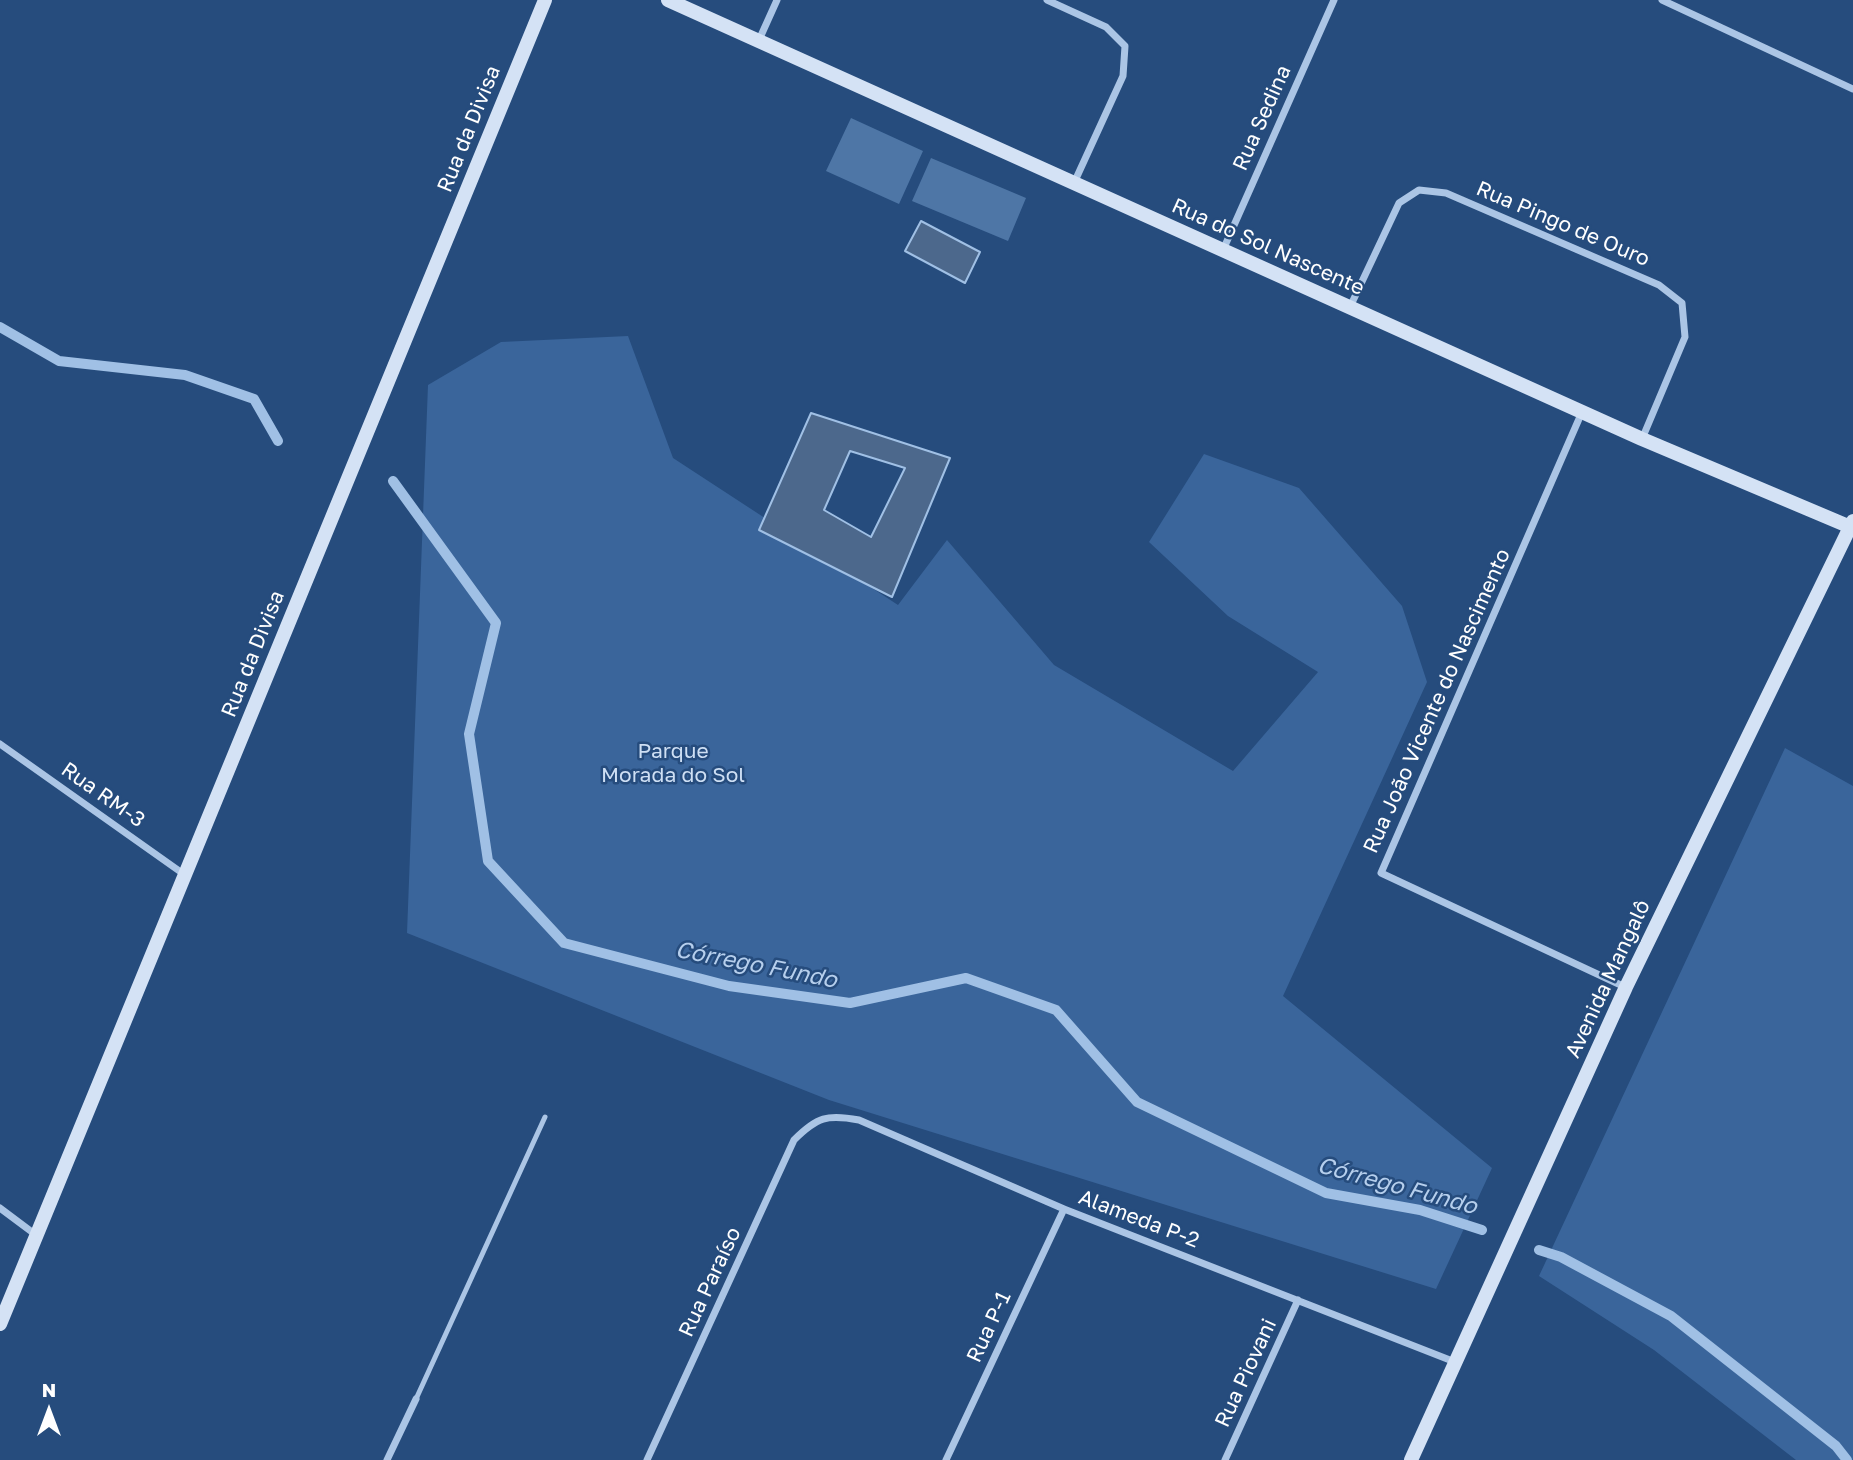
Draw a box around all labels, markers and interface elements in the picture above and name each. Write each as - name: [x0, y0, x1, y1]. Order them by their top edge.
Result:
- street label: Rua Sedina: [1228, 61, 1296, 175]
- street label: Rua da Divisa: [432, 62, 506, 196]
- street label: Rua Pingo de Ouro: [1473, 176, 1653, 272]
- street label: Rua do Sol Nascente: [1168, 193, 1368, 301]
- street label: Rua João Vicente do Nascimento: [1358, 545, 1516, 857]
- street label: Rua da Divisa: [216, 587, 290, 721]
- park label: Parque Morada do Sol: [601, 738, 745, 788]
- street label: Rua RM-3: [56, 757, 150, 833]
- street label: Avenida Mangalô: [1560, 896, 1656, 1062]
- water label: Córrego Fundo: [673, 936, 839, 994]
- water label: Córrego Fundo: [1314, 1151, 1480, 1221]
- street label: Alameda P-2: [1075, 1184, 1203, 1254]
- street label: Rua Paraíso: [674, 1223, 746, 1341]
- street label: Rua P-1: [962, 1287, 1016, 1367]
- street label: Rua Piovani: [1210, 1315, 1282, 1431]
- north arrow: [14, 1376, 84, 1446]
- text: N: [42, 1378, 56, 1401]

